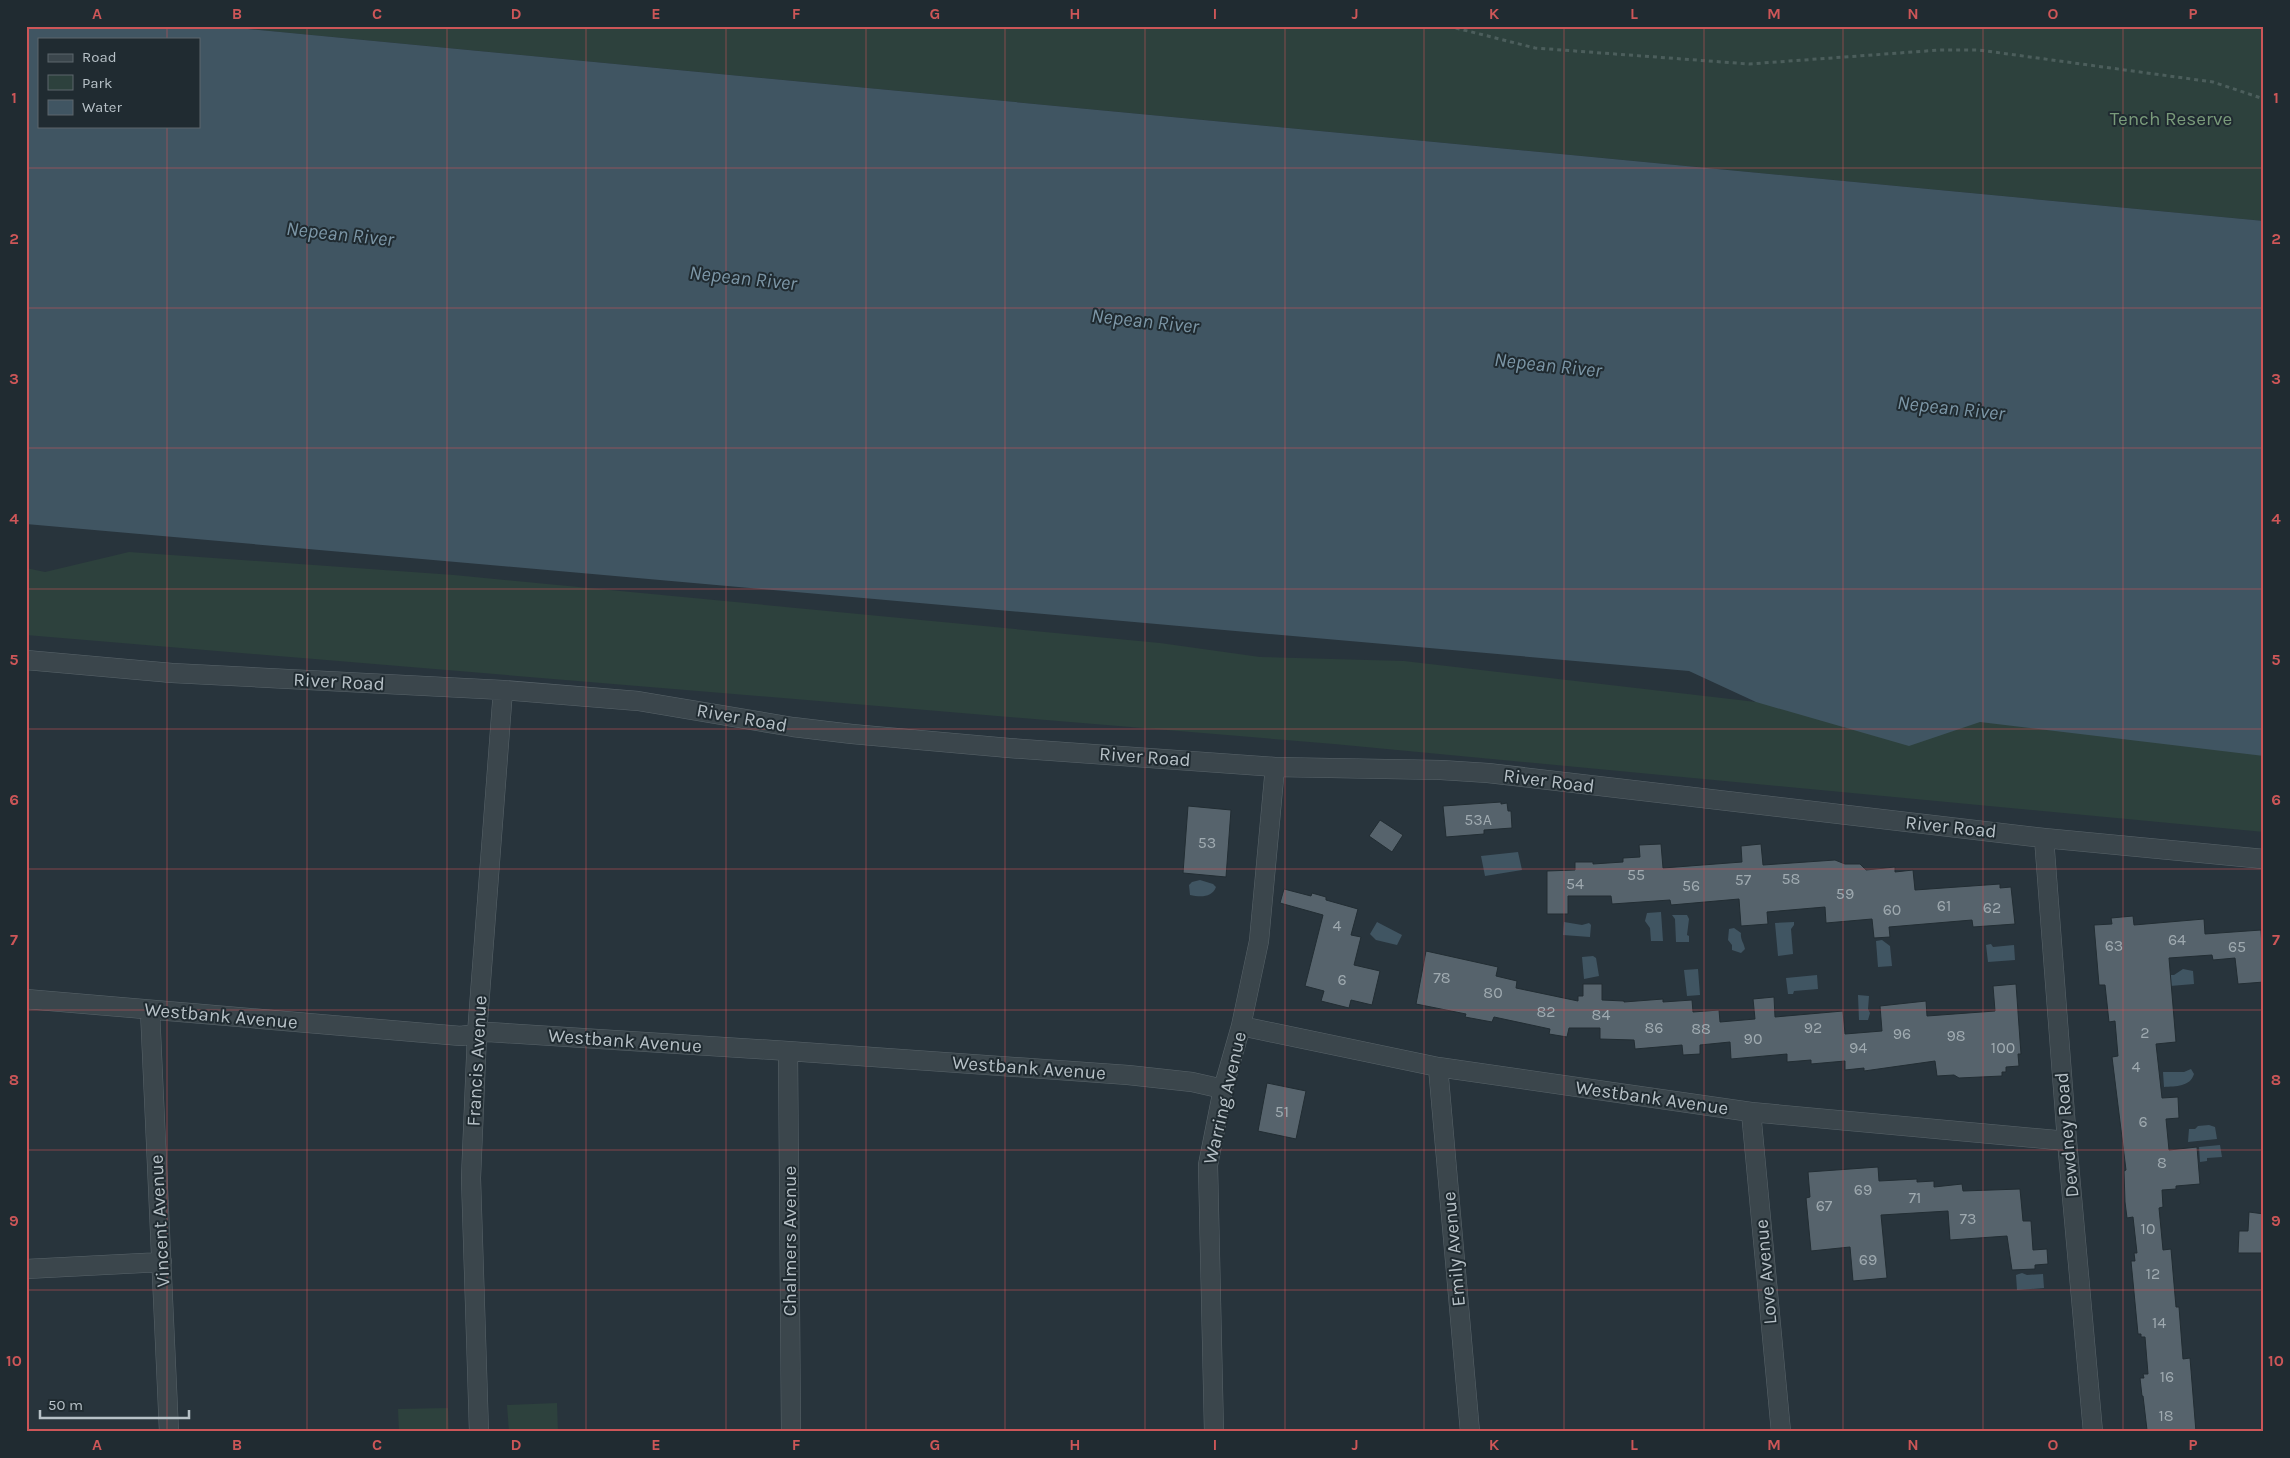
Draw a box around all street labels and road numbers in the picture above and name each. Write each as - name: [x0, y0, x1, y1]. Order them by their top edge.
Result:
- street label: River Road: [293, 669, 385, 695]
- street label: River Road: [695, 699, 789, 737]
- street label: River Road: [1098, 743, 1192, 771]
- street label: River Road: [1502, 764, 1596, 798]
- street label: River Road: [1904, 811, 1998, 843]
- street label: Francis Avenue: [463, 995, 491, 1127]
- street label: Westbank Avenue: [143, 998, 299, 1034]
- street label: Westbank Avenue: [547, 1025, 703, 1057]
- street label: Warring Avenue: [1199, 1030, 1251, 1166]
- street label: Westbank Avenue: [951, 1052, 1107, 1084]
- street label: Dewdney Road: [2051, 1071, 2083, 1199]
- street label: Westbank Avenue: [1574, 1076, 1730, 1120]
- street label: Vincent Avenue: [146, 1154, 174, 1288]
- street label: Chalmers Avenue: [779, 1166, 801, 1316]
- street label: Emily Avenue: [1438, 1191, 1470, 1307]
- street label: Love Avenue: [1750, 1218, 1782, 1326]

